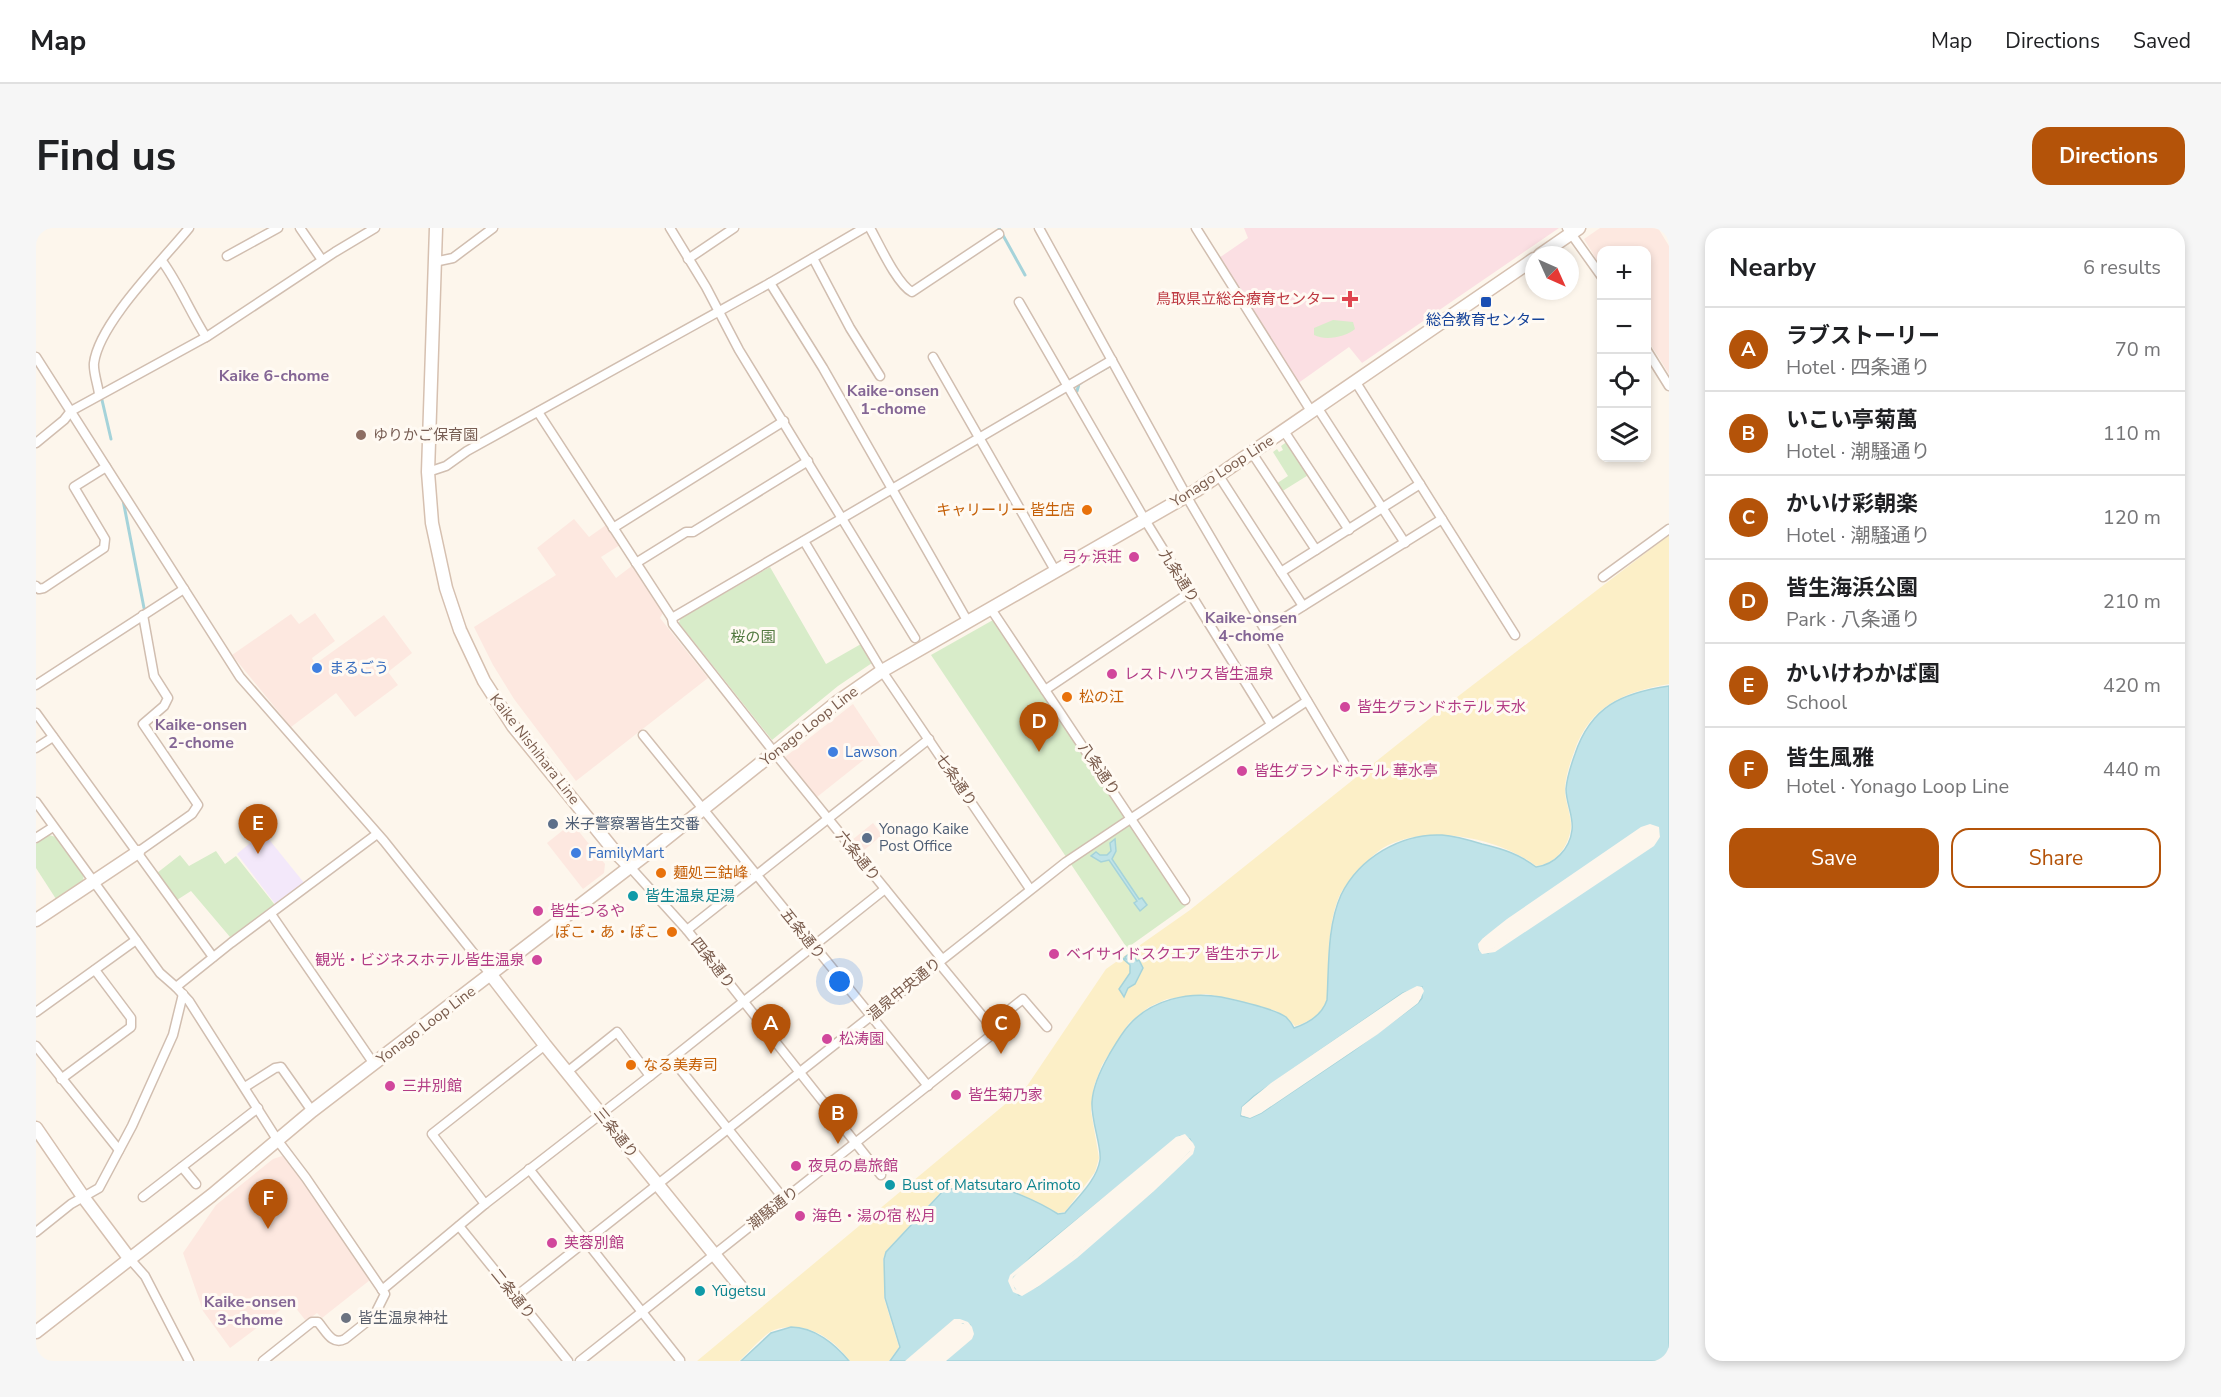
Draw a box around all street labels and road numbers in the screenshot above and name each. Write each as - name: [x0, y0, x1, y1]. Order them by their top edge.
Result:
- street label: Yonago Loop Line: [1166, 430, 1277, 512]
- street label: 九条通り: [1155, 545, 1203, 607]
- street label: Yonago Loop Line: [755, 681, 862, 771]
- street label: Kaike Nishihara Line: [485, 689, 585, 809]
- street label: 八条通り: [1074, 739, 1124, 799]
- street label: 七条通り: [931, 750, 981, 810]
- street label: 六条通り: [831, 826, 885, 886]
- street label: 五条通り: [776, 904, 830, 964]
- street label: 四条通り: [687, 933, 739, 993]
- street label: 温泉中央通り: [863, 953, 945, 1025]
- street label: Yonago Loop Line: [372, 981, 480, 1069]
- street label: 三条通り: [589, 1103, 643, 1163]
- street label: 潮騒通り: [743, 1182, 803, 1234]
- street label: 二条通り: [486, 1264, 540, 1324]

